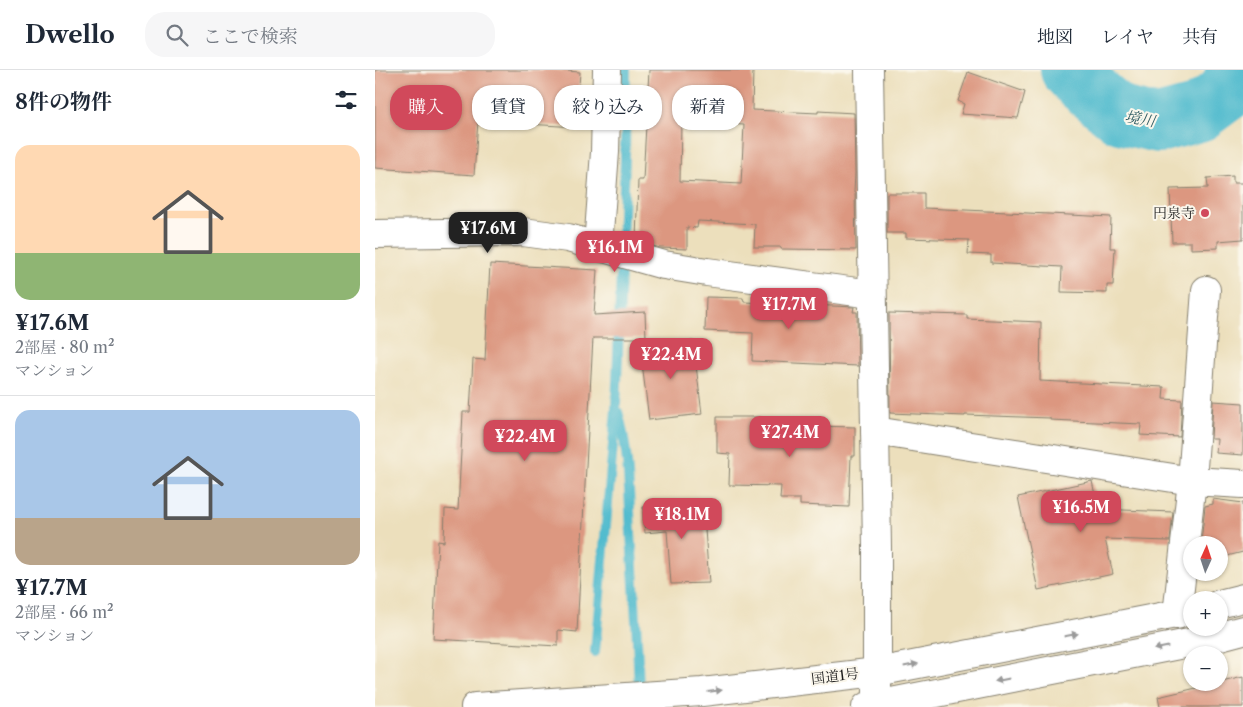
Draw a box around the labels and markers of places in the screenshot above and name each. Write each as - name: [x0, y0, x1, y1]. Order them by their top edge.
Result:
- place label: 円泉寺: [1153, 204, 1195, 222]
- marker: 円泉寺: [1199, 207, 1211, 219]
- pin: ¥17.6M: [447, 212, 529, 254]
- pin: ¥16.1M: [574, 230, 656, 273]
- pin: ¥17.7M: [748, 288, 830, 330]
- pin: ¥22.4M: [630, 338, 712, 380]
- pin: ¥27.4M: [749, 416, 831, 458]
- pin: ¥22.4M: [484, 420, 566, 462]
- pin: ¥16.5M: [1040, 490, 1122, 533]
- pin: ¥18.1M: [641, 498, 723, 540]

